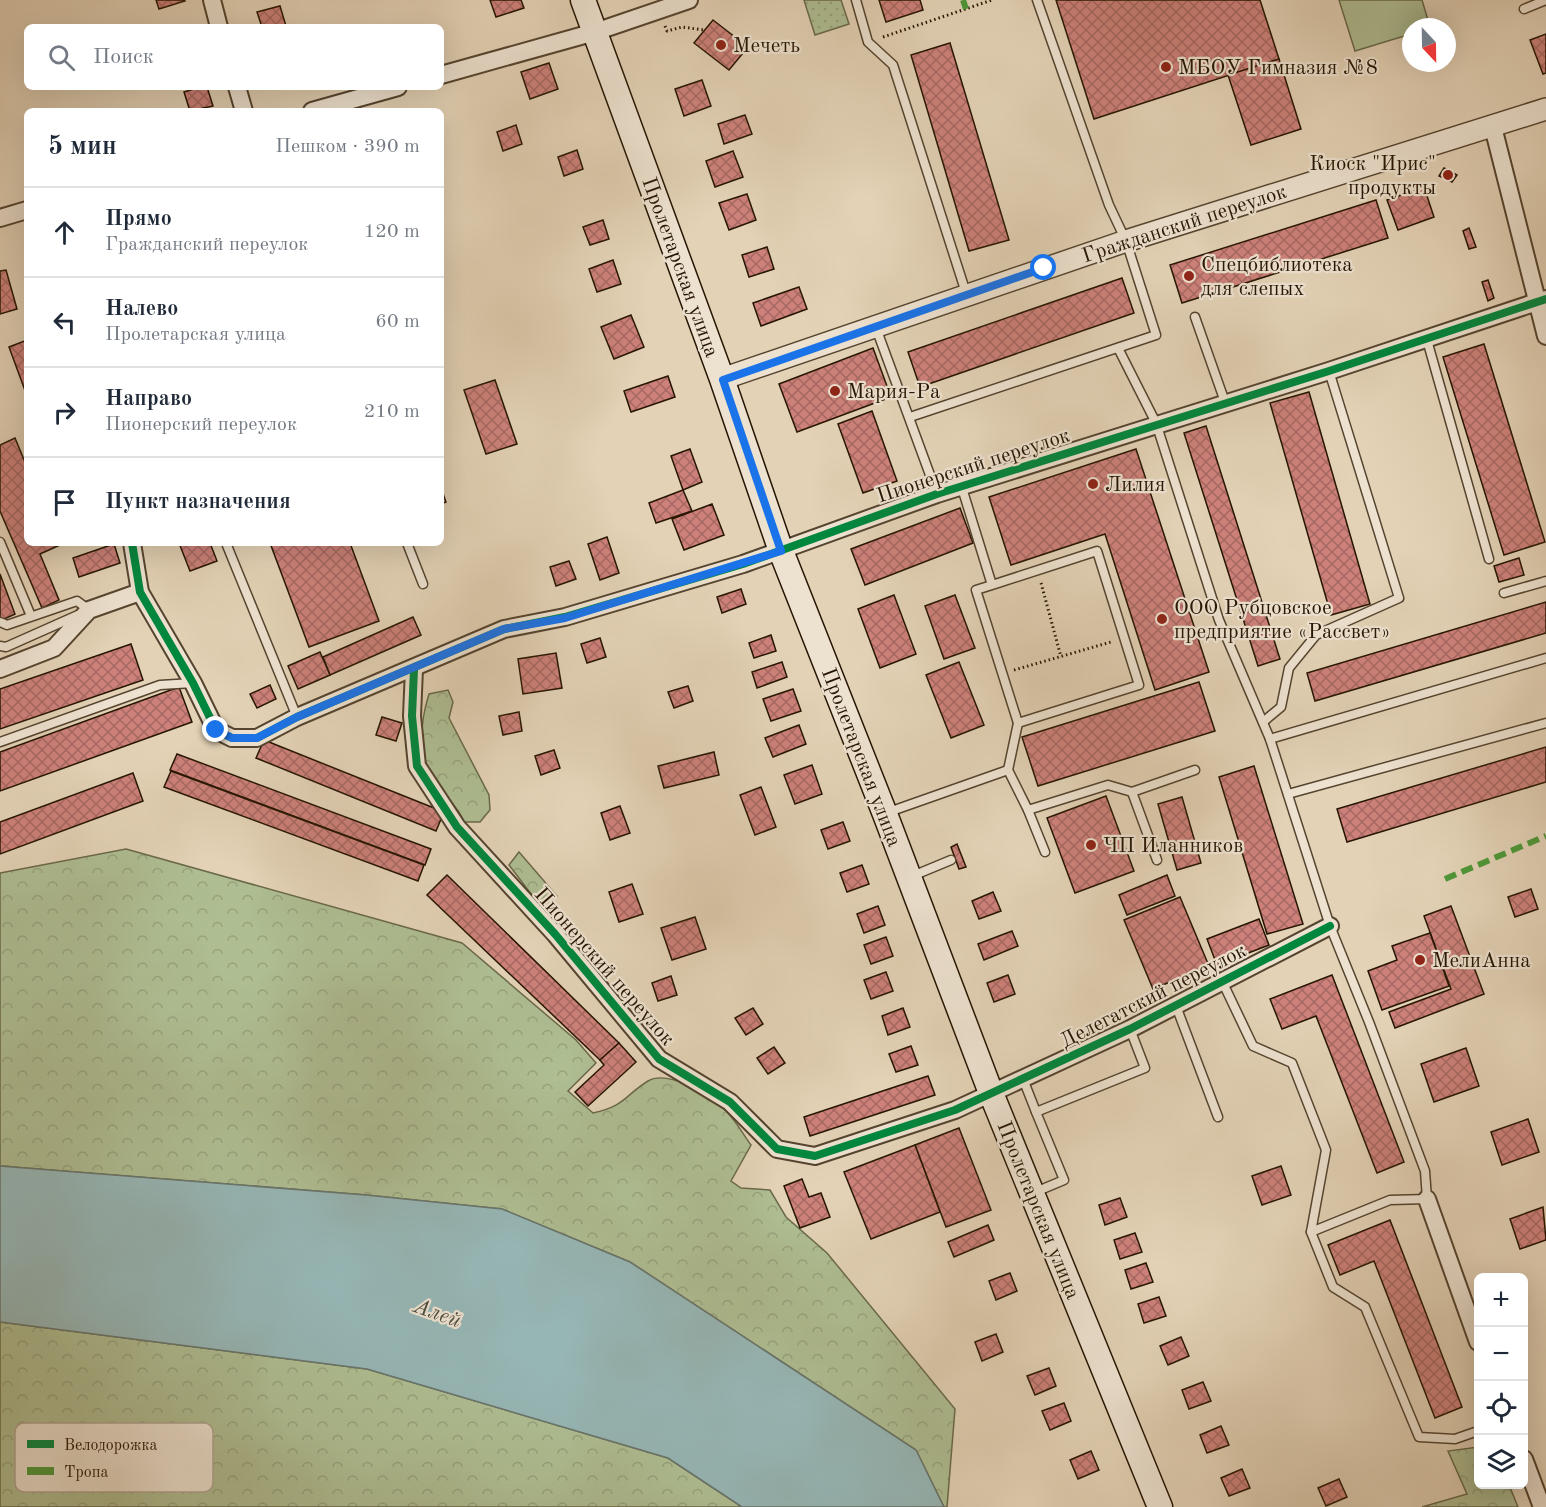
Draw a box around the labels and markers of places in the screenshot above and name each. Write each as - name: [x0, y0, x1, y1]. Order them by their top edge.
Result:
- place label: Мечеть: [733, 36, 800, 57]
- marker: Мечеть: [714, 38, 728, 52]
- place label: МБОУ Гимназия №8: [1178, 58, 1378, 79]
- marker: МБОУ Гимназия №8: [1159, 60, 1173, 74]
- place label: Киоск "Ирис" продукты: [1309, 154, 1436, 199]
- marker: Киоск "Ирис" продукты: [1441, 168, 1455, 182]
- place label: Спецбиблиотека для слепых: [1201, 255, 1353, 300]
- marker: Спецбиблиотека для слепых: [1182, 269, 1196, 283]
- place label: Мария-Ра: [847, 382, 941, 403]
- marker: Мария-Ра: [828, 384, 842, 398]
- place label: Лилия: [1105, 475, 1166, 496]
- marker: Лилия: [1086, 477, 1100, 491]
- place label: ООО Рубцовское предприятие «Рассвет»: [1174, 598, 1390, 643]
- marker: ООО Рубцовское предприятие «Рассвет»: [1155, 612, 1169, 626]
- place label: ЧП Иланников: [1103, 836, 1243, 857]
- marker: ЧП Иланников: [1084, 838, 1098, 852]
- place label: МелиАнна: [1432, 951, 1531, 972]
- marker: МелиАнна: [1413, 953, 1427, 967]

